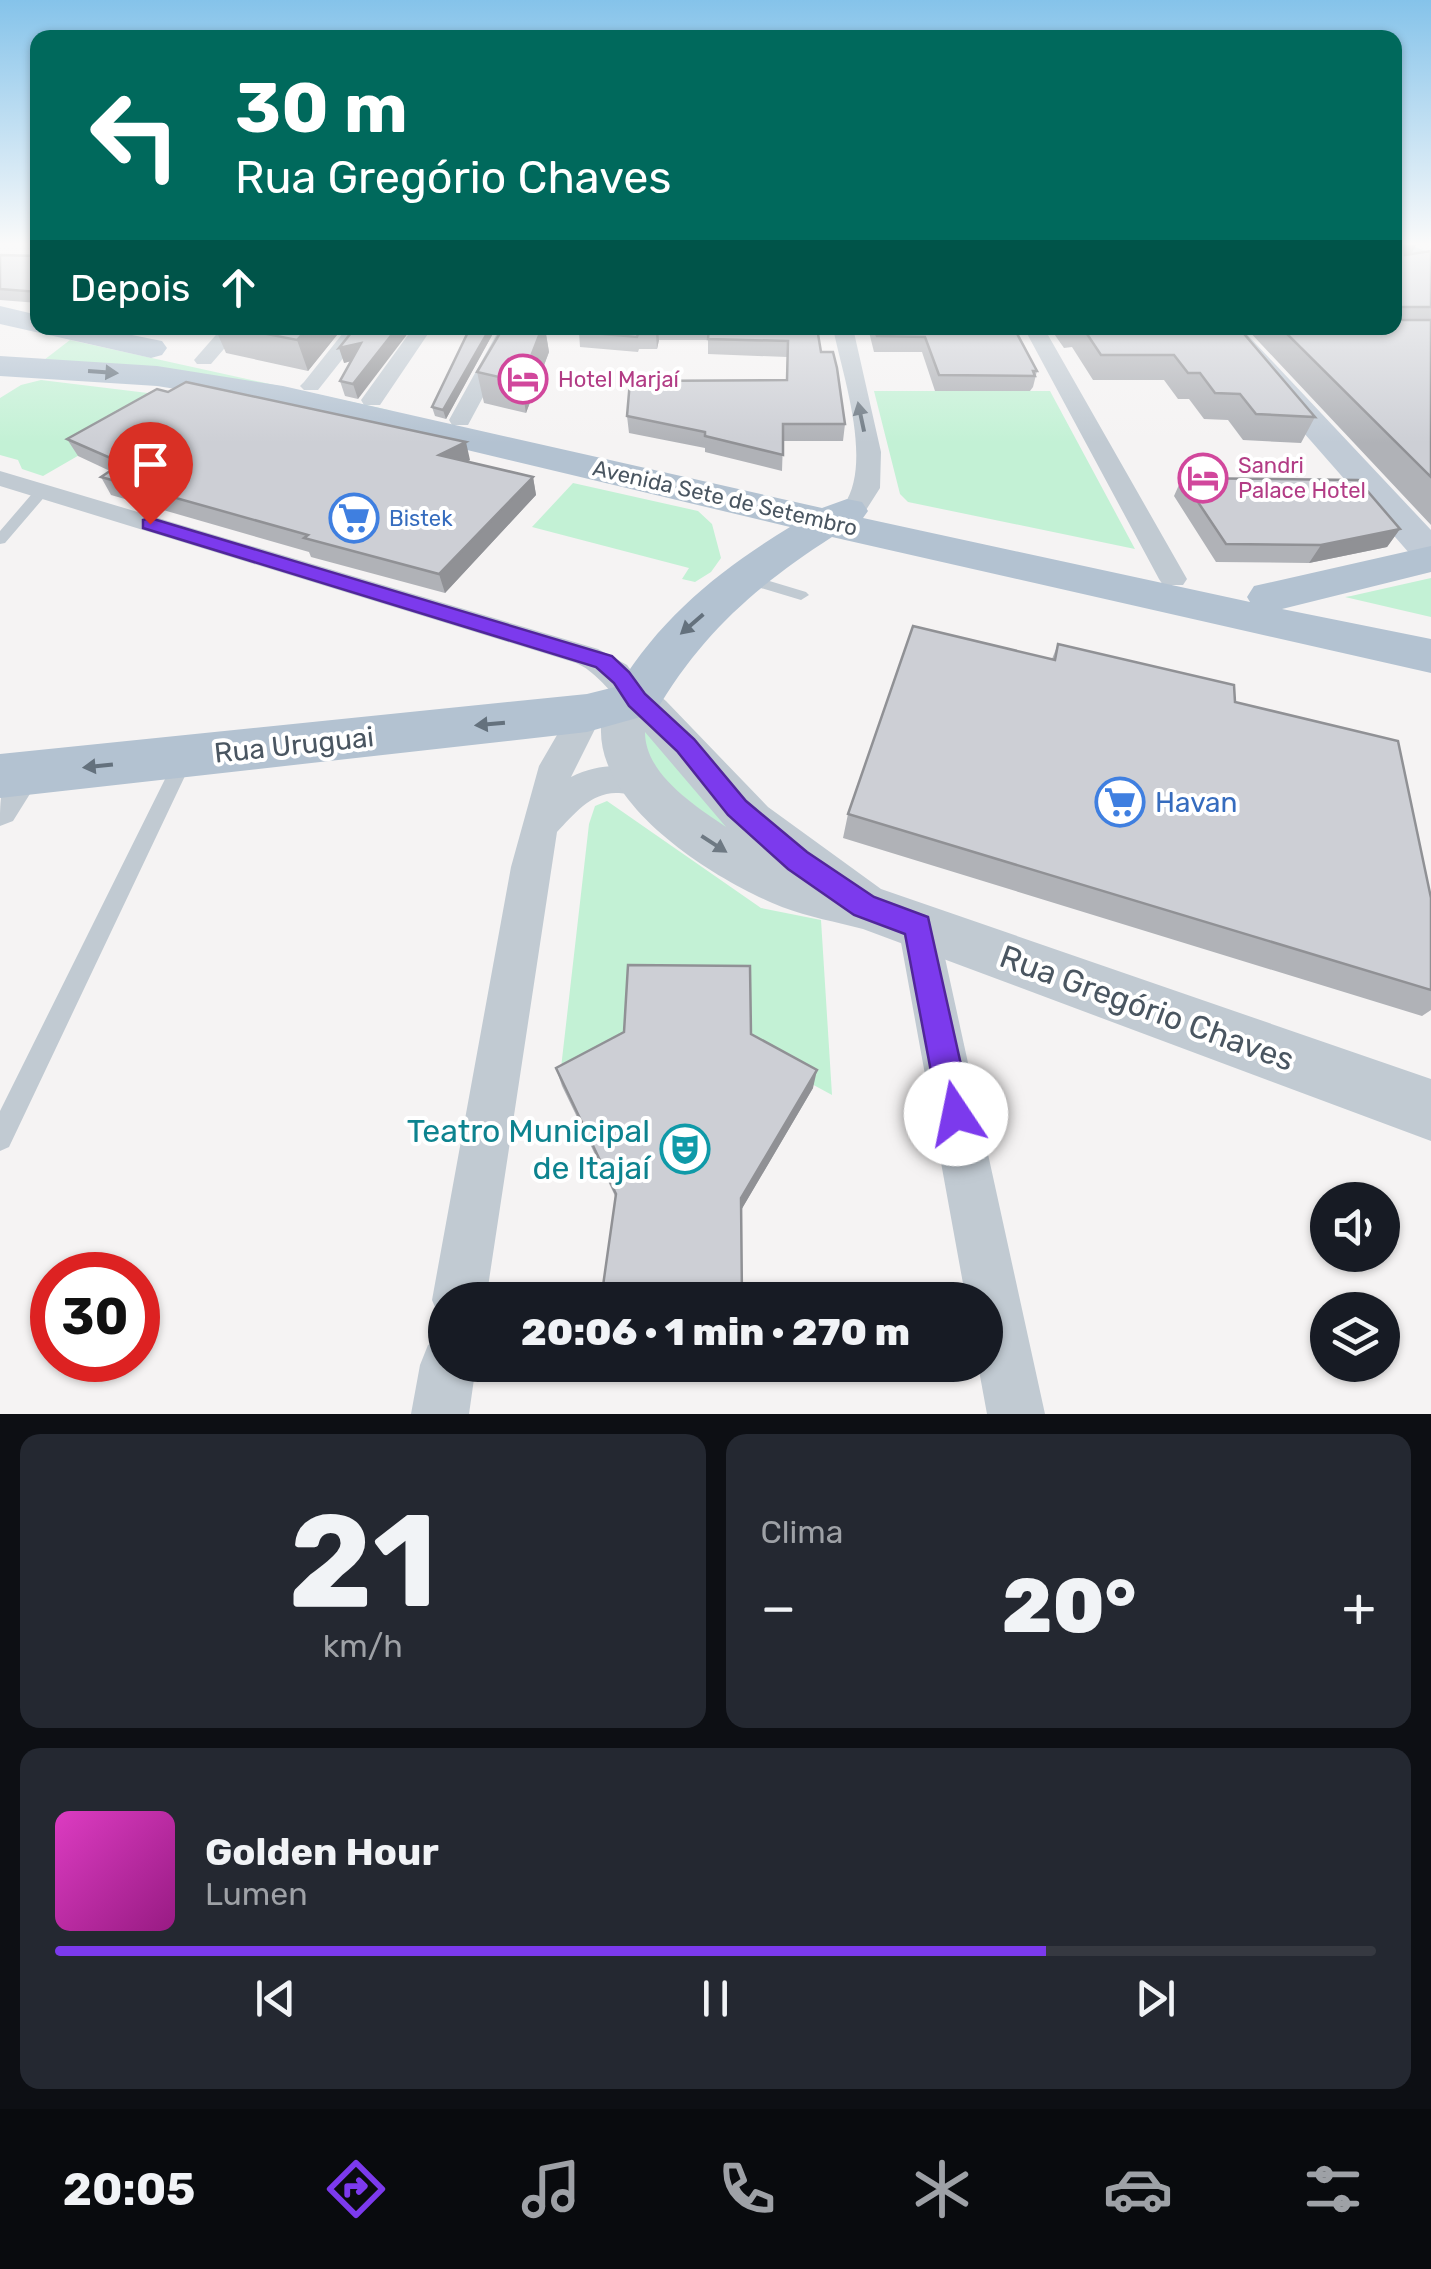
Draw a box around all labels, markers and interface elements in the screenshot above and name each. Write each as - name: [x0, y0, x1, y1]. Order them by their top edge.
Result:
- text: 30 m: [235, 67, 408, 150]
- icon: left: [70, 70, 200, 200]
- text: Rua Gregório Chaves: [235, 151, 671, 204]
- icon: ahead: [211, 260, 266, 315]
- text: Depois: [70, 265, 191, 311]
- hotel icon: Hotel Marjaí: [497, 353, 549, 405]
- one-way arrow: [87, 364, 119, 380]
- place label: Hotel Marjaí: [558, 366, 681, 393]
- one-way arrow: [853, 402, 869, 433]
- pin: [108, 422, 193, 525]
- icon: arrive: [123, 437, 178, 492]
- hotel icon: Sandri Palace Hotel: [1177, 452, 1229, 504]
- place label: Sandri Palace Hotel: [1238, 452, 1366, 504]
- street label: Avenida Sete de Setembro: [590, 454, 860, 542]
- supermarket icon: Bistek: [328, 492, 380, 544]
- place label: Bistek: [389, 505, 453, 532]
- one-way arrow: [679, 613, 704, 635]
- one-way arrow: [474, 716, 506, 732]
- street label: Rua Uruguai: [212, 720, 376, 770]
- one-way arrow: [81, 758, 113, 774]
- supermarket icon: Havan: [1094, 776, 1146, 828]
- place label: Havan: [1155, 786, 1238, 819]
- one-way arrow: [700, 834, 728, 852]
- street label: Rua Gregório Chaves: [995, 937, 1299, 1079]
- position arrow: [904, 1062, 1008, 1166]
- place label: Teatro Municipal de Itajaí: [407, 1112, 652, 1187]
- theatre icon: Teatro Municipal de Itajaí: [659, 1123, 711, 1175]
- map controls: [1310, 1182, 1400, 1382]
- button: sound: [1310, 1182, 1400, 1272]
- speed limit sign: 30: [30, 1252, 160, 1382]
- button: layers: [1310, 1292, 1400, 1382]
- text: 20:06 · 1 min · 270 m: [521, 1309, 910, 1355]
- text: 21: [288, 1484, 437, 1639]
- text: Clima: [761, 1513, 843, 1551]
- text: 20°: [1002, 1562, 1136, 1651]
- text: −: [761, 1575, 796, 1640]
- text: +: [1342, 1575, 1376, 1640]
- text: km/h: [323, 1627, 403, 1665]
- text: Golden Hour: [205, 1829, 439, 1875]
- text: Lumen: [205, 1875, 308, 1913]
- icon: previous: [248, 1971, 303, 2026]
- icon: pause: [688, 1971, 743, 2026]
- icon: next: [1128, 1971, 1183, 2026]
- icon: directions: [321, 2154, 391, 2224]
- icon: music: [516, 2154, 586, 2224]
- icon: phone: [712, 2154, 782, 2224]
- icon: climate: [907, 2154, 977, 2224]
- icon: car: [1103, 2154, 1173, 2224]
- icon: filters: [1298, 2154, 1368, 2224]
- text: 20:05: [63, 2163, 195, 2216]

